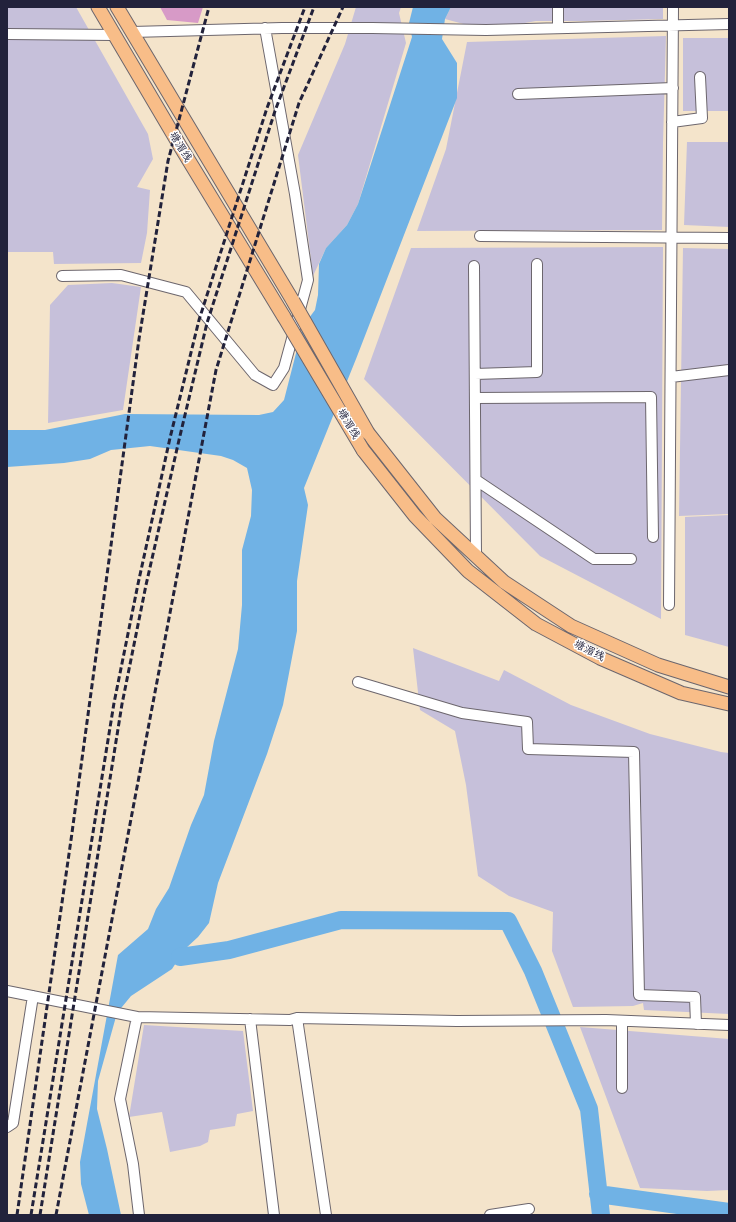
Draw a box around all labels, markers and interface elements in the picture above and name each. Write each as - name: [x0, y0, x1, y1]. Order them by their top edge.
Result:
- street label: 塘湄线: [166, 129, 194, 165]
- street label: 塘湄线: [334, 406, 362, 442]
- street label: 塘湄线: [571, 638, 607, 664]

